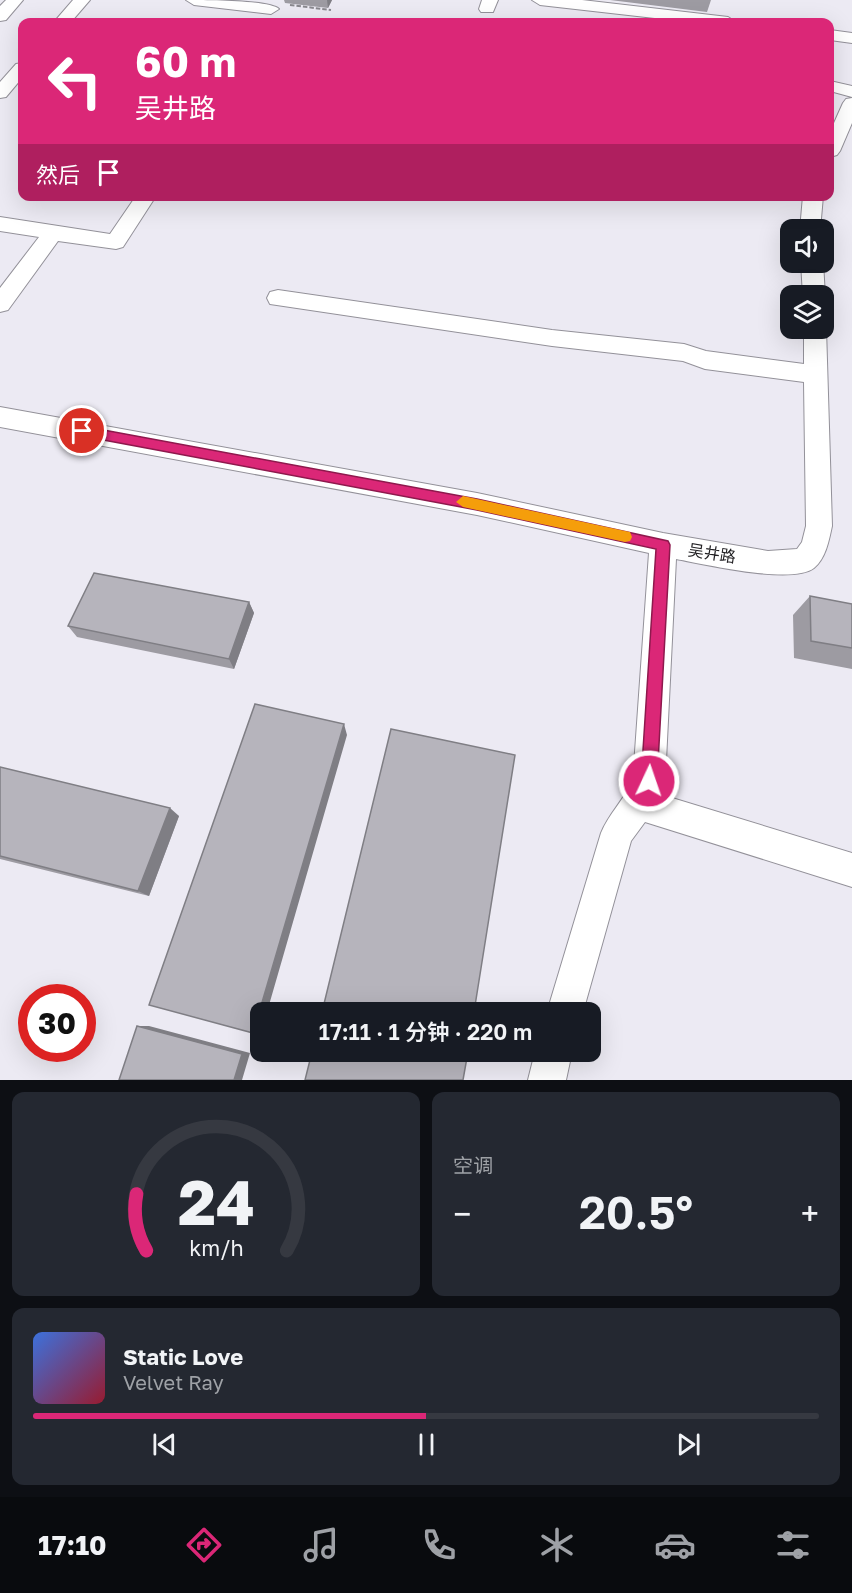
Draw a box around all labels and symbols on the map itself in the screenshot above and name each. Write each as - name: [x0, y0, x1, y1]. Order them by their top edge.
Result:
- pin: [56, 405, 107, 456]
- street label: 吴井路: [687, 539, 737, 567]
- position arrow: [617, 749, 681, 813]
- speed limit sign: 30: [18, 984, 96, 1062]

